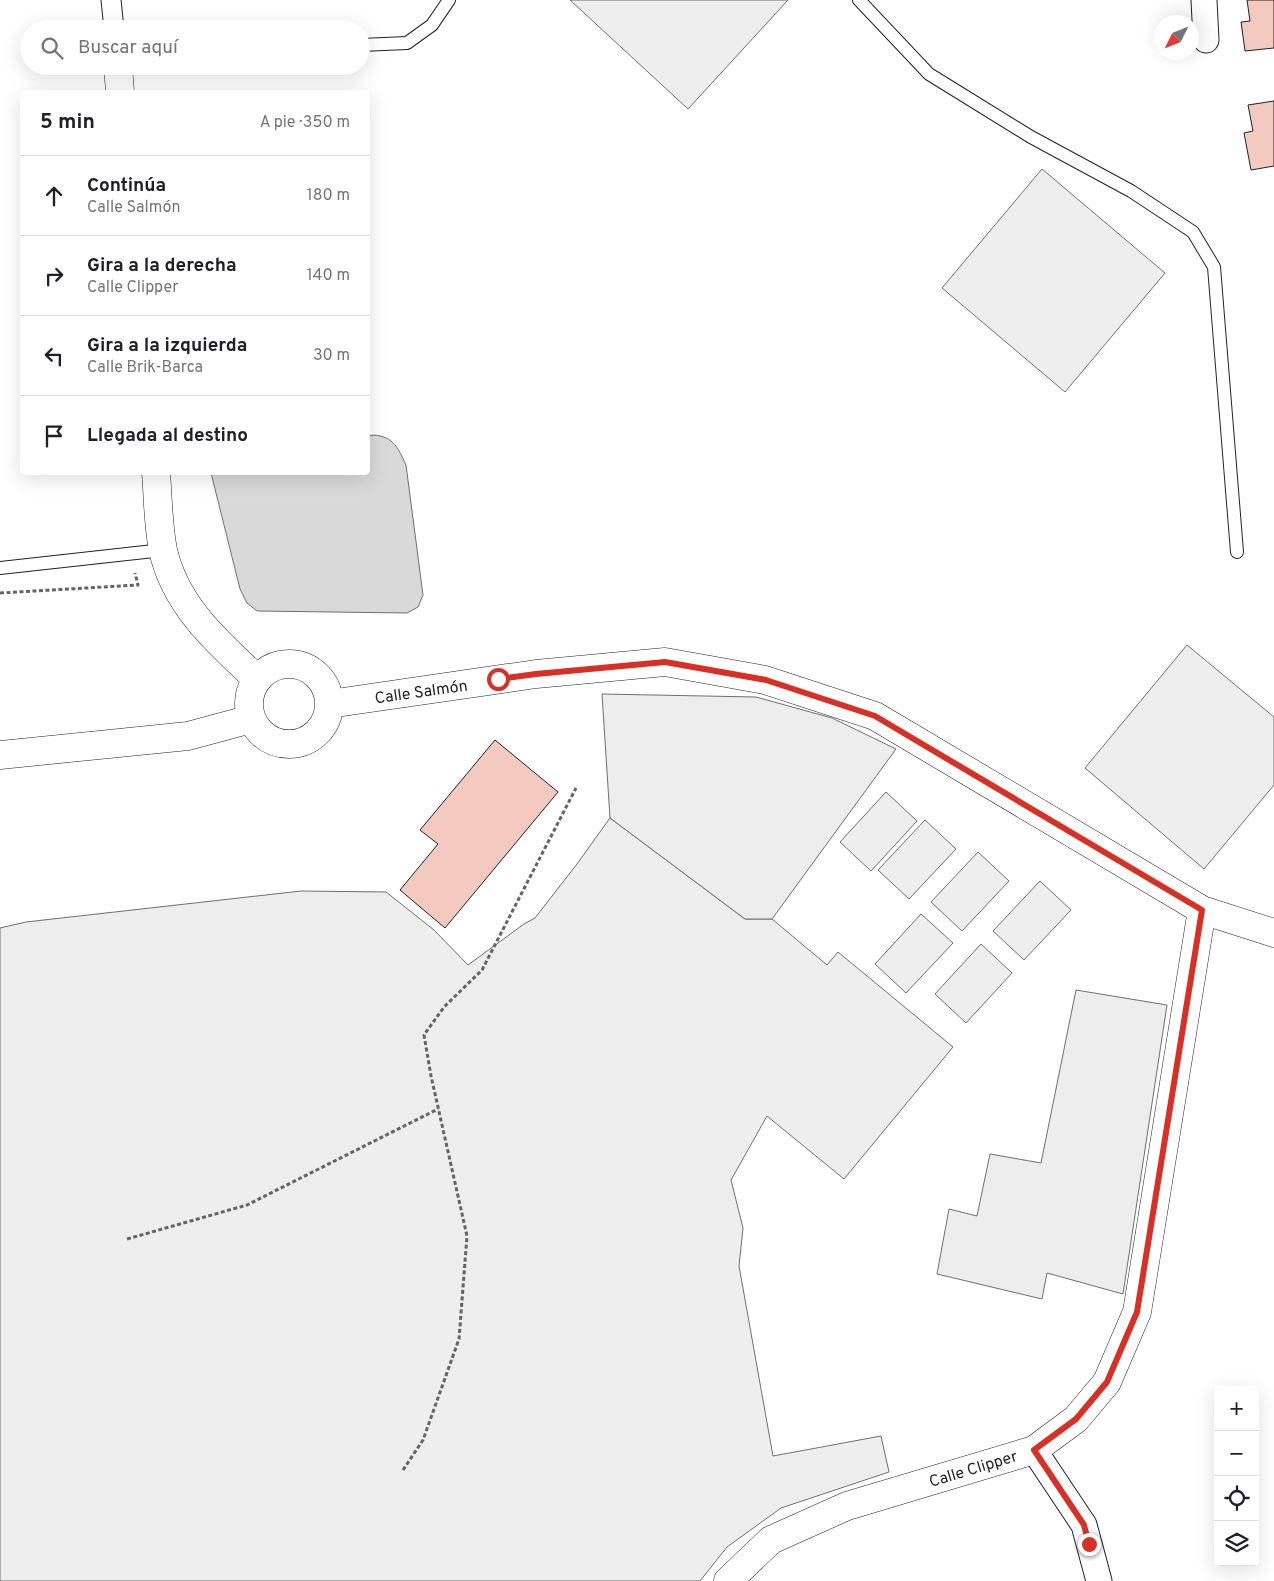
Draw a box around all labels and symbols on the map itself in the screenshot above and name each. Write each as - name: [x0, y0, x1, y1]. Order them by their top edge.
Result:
- north arrow: [1154, 15, 1199, 60]
- route start: [487, 668, 510, 691]
- street label: Calle Salmón: [374, 677, 469, 709]
- street label: Calle Clipper: [927, 1447, 1020, 1493]
- route end: [1078, 1533, 1101, 1556]

